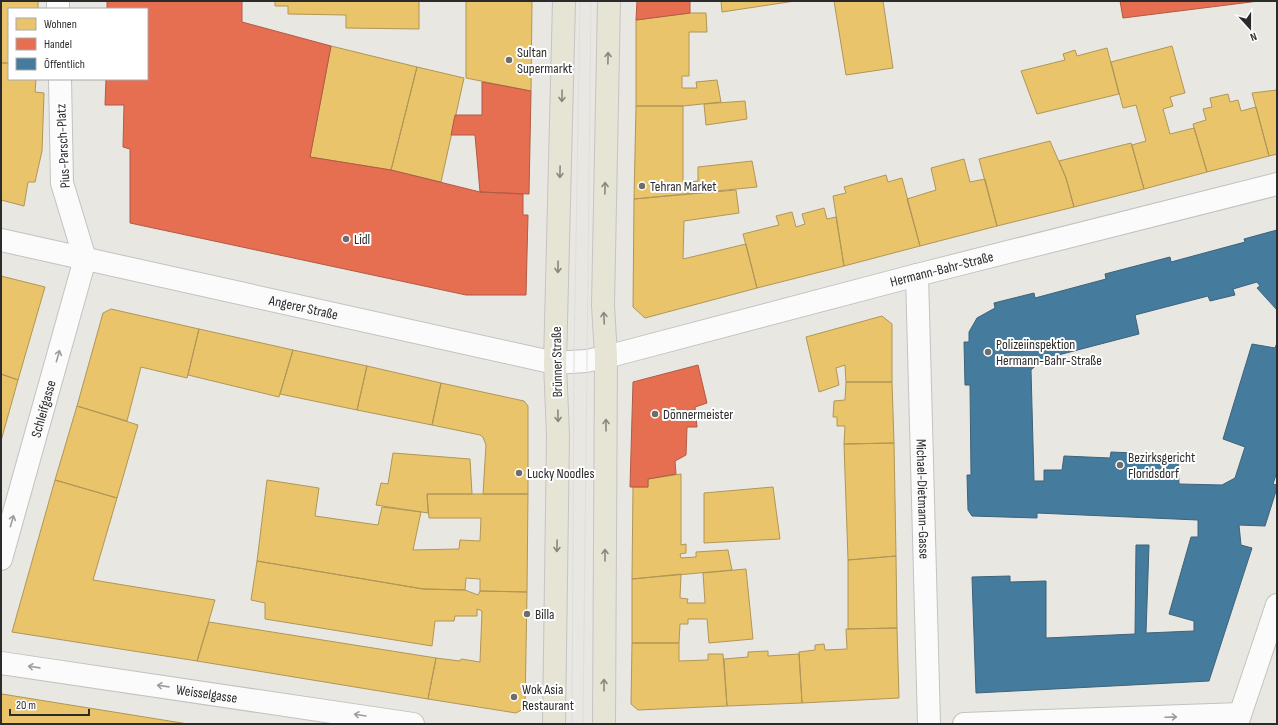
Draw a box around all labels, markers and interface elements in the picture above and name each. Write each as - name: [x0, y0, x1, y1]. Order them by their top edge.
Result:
- legend: [8, 8, 148, 80]
- north arrow: [1230, 8, 1270, 48]
- text: Wohnen: [44, 17, 77, 32]
- text: N: [1248, 30, 1258, 44]
- text: Handel: [44, 37, 72, 52]
- place label: Sultan Supermarkt: [517, 44, 572, 77]
- one-way arrow: [604, 52, 612, 65]
- marker: Sultan Supermarkt: [504, 55, 514, 65]
- text: Öffentlich: [44, 57, 85, 72]
- one-way arrow: [558, 89, 566, 102]
- street label: Pius-Parsch-Platz: [52, 103, 74, 189]
- one-way arrow: [556, 165, 564, 178]
- place label: Tehran Market: [650, 178, 717, 195]
- marker: Tehran Market: [637, 181, 647, 191]
- one-way arrow: [601, 182, 609, 195]
- place label: Lidl: [354, 231, 370, 248]
- marker: Lidl: [341, 234, 351, 244]
- street label: Hermann-Bahr-Straße: [888, 248, 995, 290]
- one-way arrow: [554, 260, 561, 273]
- street label: Angerer Straße: [267, 291, 340, 323]
- one-way arrow: [601, 312, 608, 325]
- street label: Brünner Straße: [548, 326, 566, 398]
- place label: Polizeiinspektion Hermann-Bahr-Straße: [996, 336, 1102, 369]
- marker: Polizeiinspektion Hermann-Bahr-Straße: [983, 347, 993, 357]
- one-way arrow: [55, 349, 62, 362]
- street label: Schleifgasse: [27, 378, 59, 439]
- place label: Dönnermeister: [663, 406, 733, 423]
- one-way arrow: [554, 409, 562, 422]
- marker: Dönnermeister: [650, 409, 660, 419]
- one-way arrow: [602, 419, 610, 432]
- street label: Michael-Dietmann-Gasse: [913, 439, 933, 559]
- place label: Bezirksgericht Floridsdorf: [1128, 449, 1195, 482]
- marker: Bezirksgericht Floridsdorf: [1115, 460, 1125, 470]
- place label: Lucky Noodles: [527, 465, 594, 482]
- marker: Lucky Noodles: [514, 468, 524, 478]
- one-way arrow: [8, 515, 16, 528]
- one-way arrow: [553, 539, 561, 552]
- one-way arrow: [601, 549, 609, 562]
- place label: Billa: [535, 606, 554, 623]
- marker: Billa: [522, 609, 532, 619]
- one-way arrow: [28, 663, 41, 671]
- one-way arrow: [600, 679, 608, 692]
- street label: Weisselgasse: [175, 681, 238, 706]
- place label: Wok Asia Restaurant: [522, 681, 574, 714]
- one-way arrow: [157, 682, 170, 690]
- scale bar: [10, 691, 89, 717]
- marker: Wok Asia Restaurant: [509, 692, 519, 702]
- text: 20 m: [16, 698, 36, 713]
- one-way arrow: [354, 711, 367, 719]
- one-way arrow: [1164, 713, 1177, 720]

